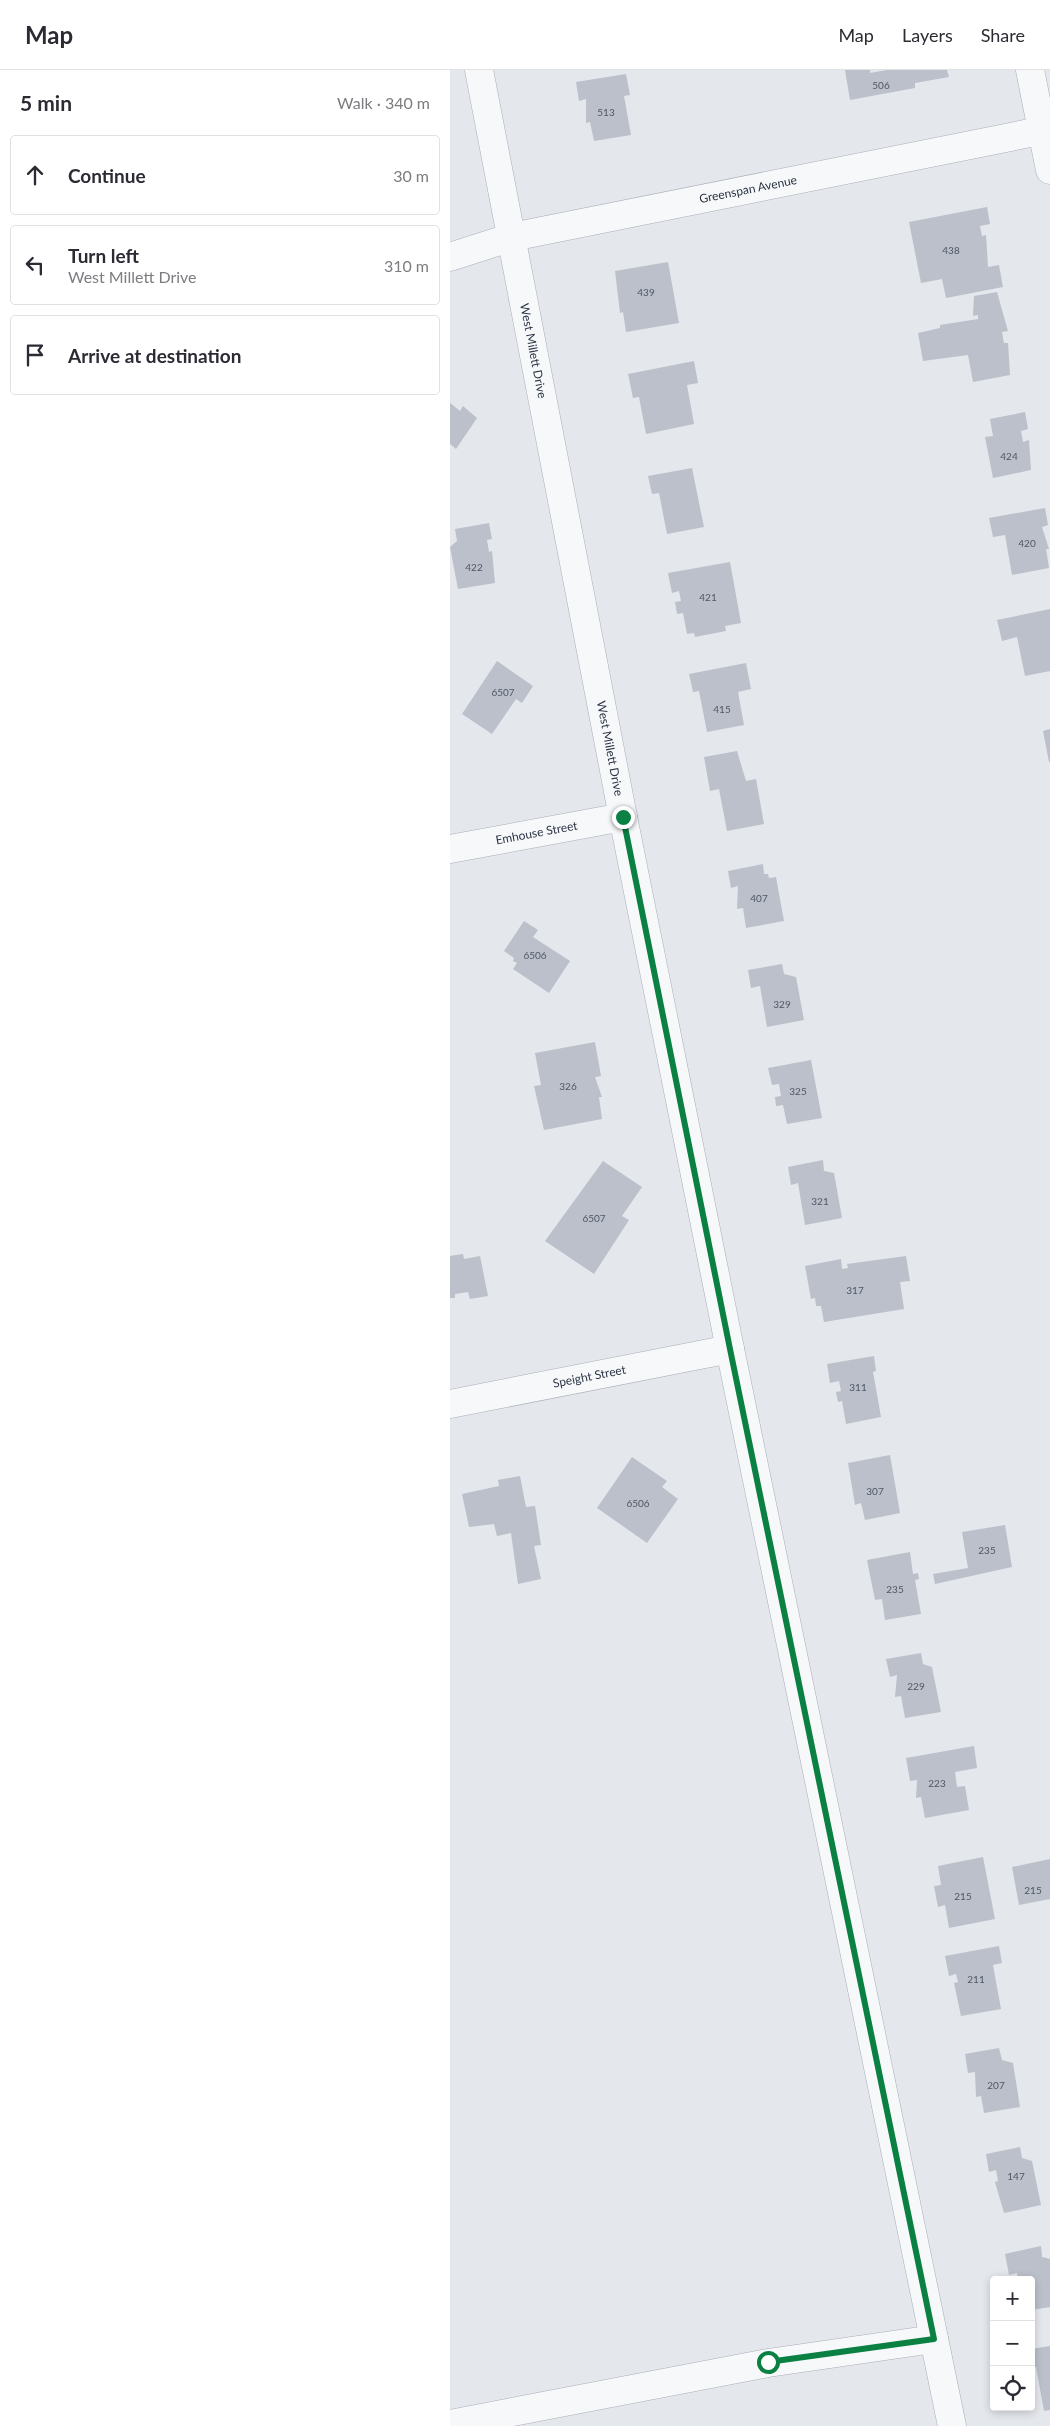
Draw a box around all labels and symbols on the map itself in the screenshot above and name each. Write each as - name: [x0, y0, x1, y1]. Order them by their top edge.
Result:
- house number: 506: [872, 79, 890, 91]
- house number: 513: [597, 106, 615, 118]
- street label: Greenspan Avenue: [698, 172, 798, 206]
- house number: 438: [942, 244, 960, 256]
- house number: 439: [637, 286, 655, 298]
- street label: West Millett Drive: [517, 302, 550, 400]
- house number: 424: [1000, 450, 1018, 462]
- house number: 420: [1018, 537, 1036, 549]
- house number: 422: [465, 561, 483, 573]
- house number: 421: [699, 591, 717, 603]
- house number: 6507: [491, 686, 515, 698]
- street label: West Millett Drive: [594, 700, 627, 797]
- house number: 415: [713, 703, 731, 715]
- route end: [612, 806, 635, 829]
- street label: Emhouse Street: [494, 817, 579, 847]
- house number: 407: [750, 892, 768, 904]
- house number: 6506: [523, 949, 547, 961]
- house number: 329: [773, 998, 791, 1010]
- house number: 326: [559, 1080, 577, 1092]
- house number: 325: [789, 1085, 807, 1097]
- house number: 321: [811, 1195, 829, 1207]
- house number: 6507: [582, 1212, 606, 1224]
- house number: 317: [846, 1284, 864, 1296]
- street label: Speight Street: [551, 1361, 628, 1391]
- house number: 311: [849, 1381, 867, 1393]
- house number: 307: [866, 1485, 884, 1497]
- house number: 6506: [626, 1497, 650, 1509]
- house number: 235: [978, 1544, 996, 1556]
- house number: 235: [886, 1583, 904, 1595]
- house number: 229: [907, 1680, 925, 1692]
- house number: 223: [928, 1777, 946, 1789]
- house number: 215: [1024, 1884, 1042, 1896]
- house number: 215: [954, 1890, 972, 1902]
- house number: 211: [967, 1973, 985, 1985]
- house number: 207: [987, 2079, 1005, 2091]
- house number: 147: [1007, 2170, 1025, 2182]
- route start: [757, 2351, 780, 2374]

